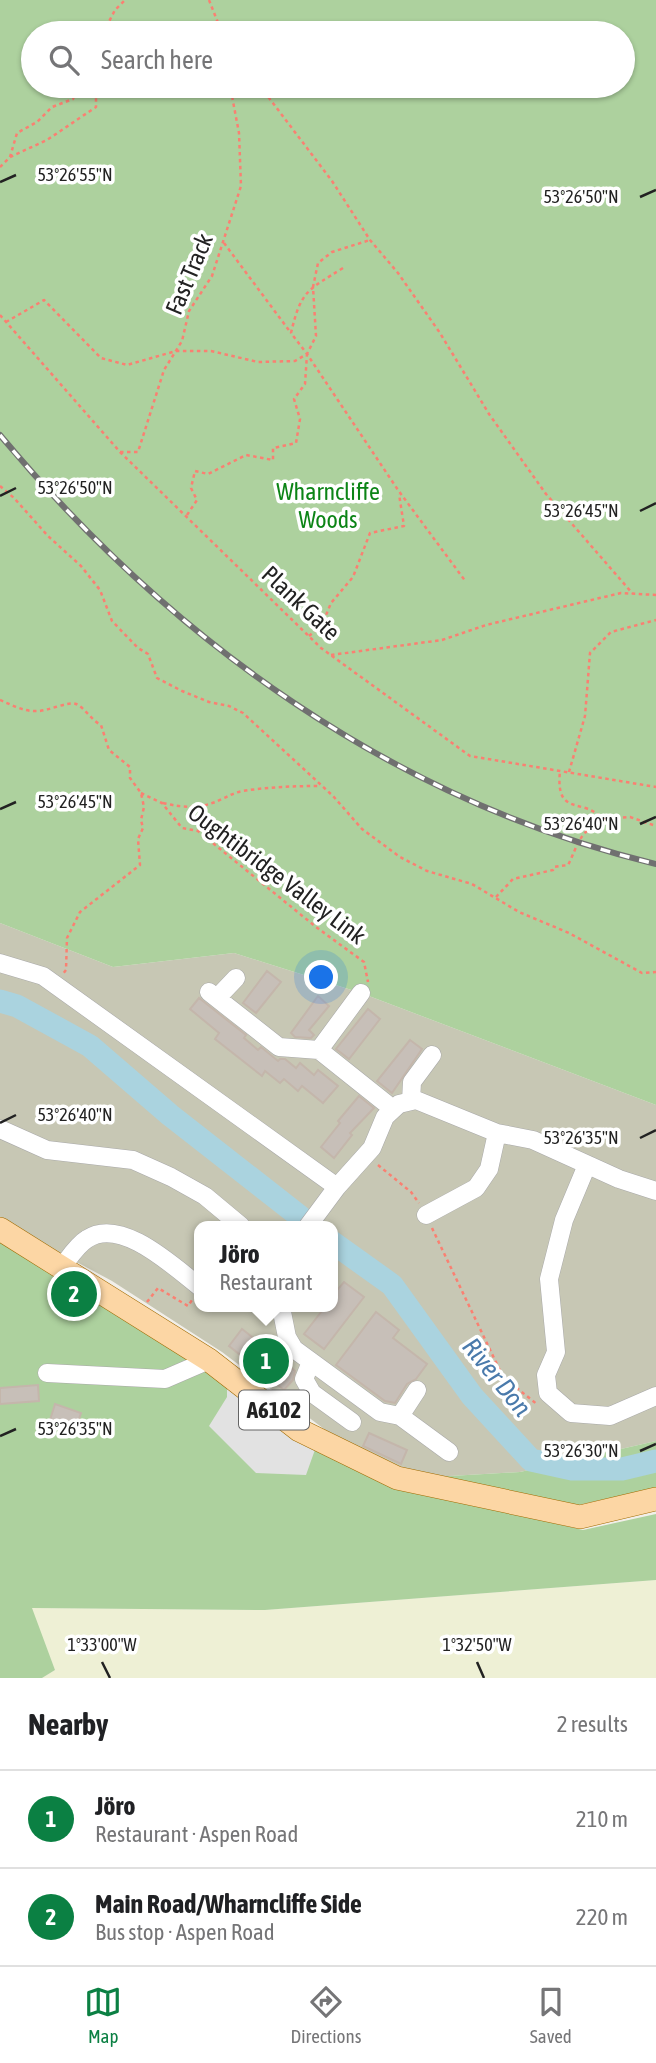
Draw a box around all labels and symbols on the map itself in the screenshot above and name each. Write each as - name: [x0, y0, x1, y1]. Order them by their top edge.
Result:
- text: 53°26'55"N: [37, 164, 113, 185]
- text: 53°26'50"N: [543, 186, 619, 207]
- street label: Fast Track: [160, 229, 218, 319]
- text: 53°26'50"N: [37, 477, 113, 498]
- park label: Wharncliffe Woods: [276, 478, 380, 533]
- text: 53°26'45"N: [543, 500, 619, 521]
- street label: Plank Gate: [257, 560, 345, 646]
- text: 53°26'45"N: [37, 791, 113, 812]
- street label: Oughtibridge Valley Link: [183, 799, 371, 950]
- text: 53°26'40"N: [543, 813, 619, 834]
- your location: [304, 960, 338, 994]
- text: 53°26'40"N: [37, 1104, 113, 1125]
- text: 53°26'35"N: [543, 1127, 619, 1148]
- pin: 2: [51, 1268, 97, 1320]
- water label: River Don: [456, 1332, 538, 1422]
- pin: 1: [243, 1335, 289, 1387]
- road number: A6102: [239, 1390, 309, 1429]
- text: 53°26'35"N: [37, 1418, 113, 1439]
- text: 53°26'30"N: [543, 1440, 619, 1461]
- text: 1°33'00"W: [67, 1634, 137, 1655]
- text: 1°32'50"W: [442, 1634, 512, 1655]

